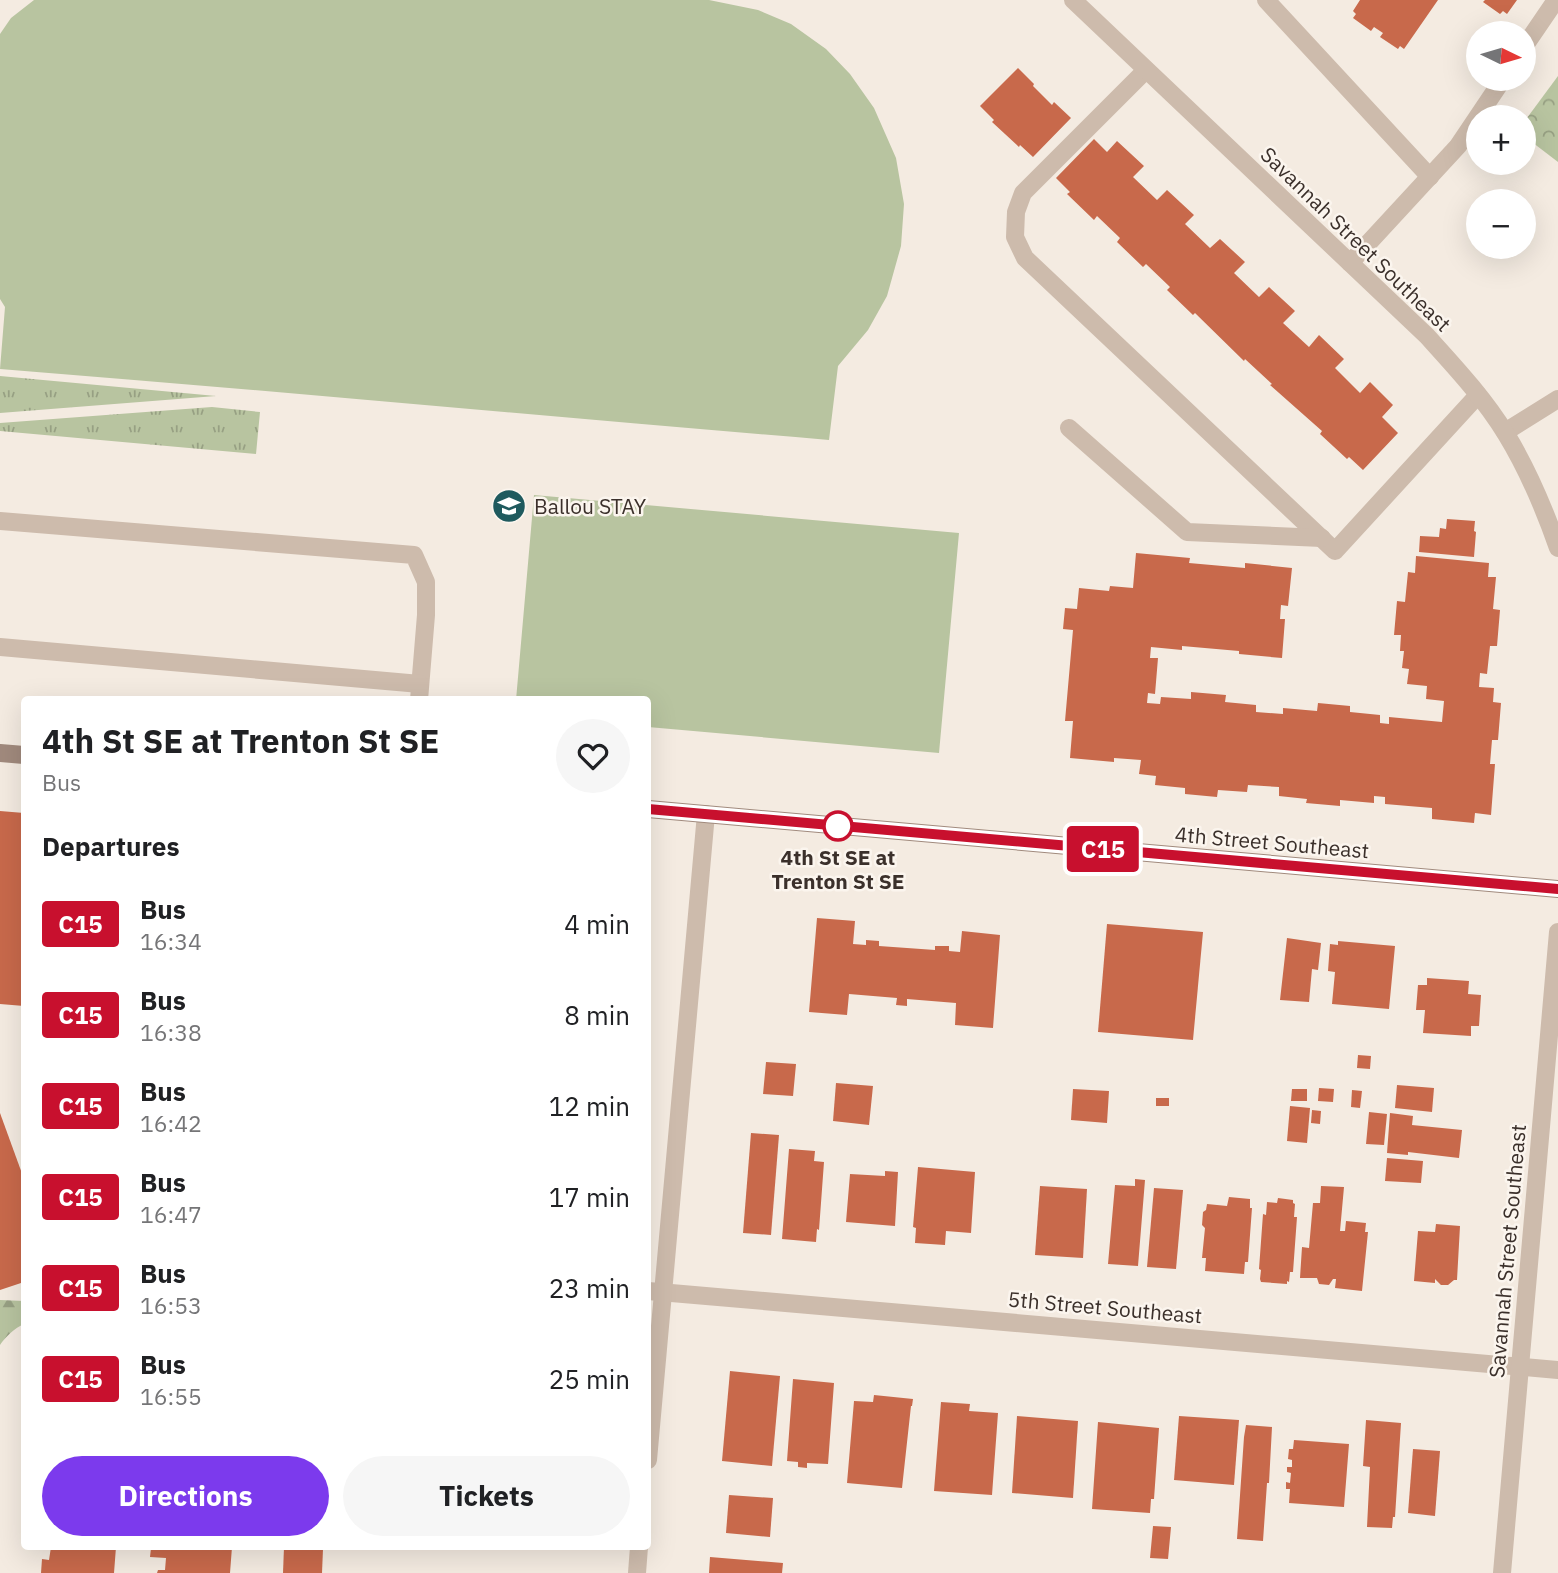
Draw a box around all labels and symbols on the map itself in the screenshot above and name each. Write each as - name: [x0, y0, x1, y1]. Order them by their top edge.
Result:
- north arrow: [1466, 21, 1536, 91]
- street label: Savannah Street Southeast: [1255, 141, 1457, 337]
- school or university icon: Ballou STAY: [490, 487, 528, 525]
- place label: Ballou STAY: [534, 492, 647, 520]
- marker: 4th St SE at Trenton St SE: [823, 811, 853, 841]
- street label: 4th Street Southeast: [1174, 820, 1370, 864]
- line badge: C15: [1063, 826, 1143, 872]
- place label: 4th St SE at Trenton St SE: [771, 843, 905, 895]
- street label: Savannah Street Southeast: [1482, 1123, 1532, 1379]
- street label: 5th Street Southeast: [1007, 1285, 1203, 1329]

